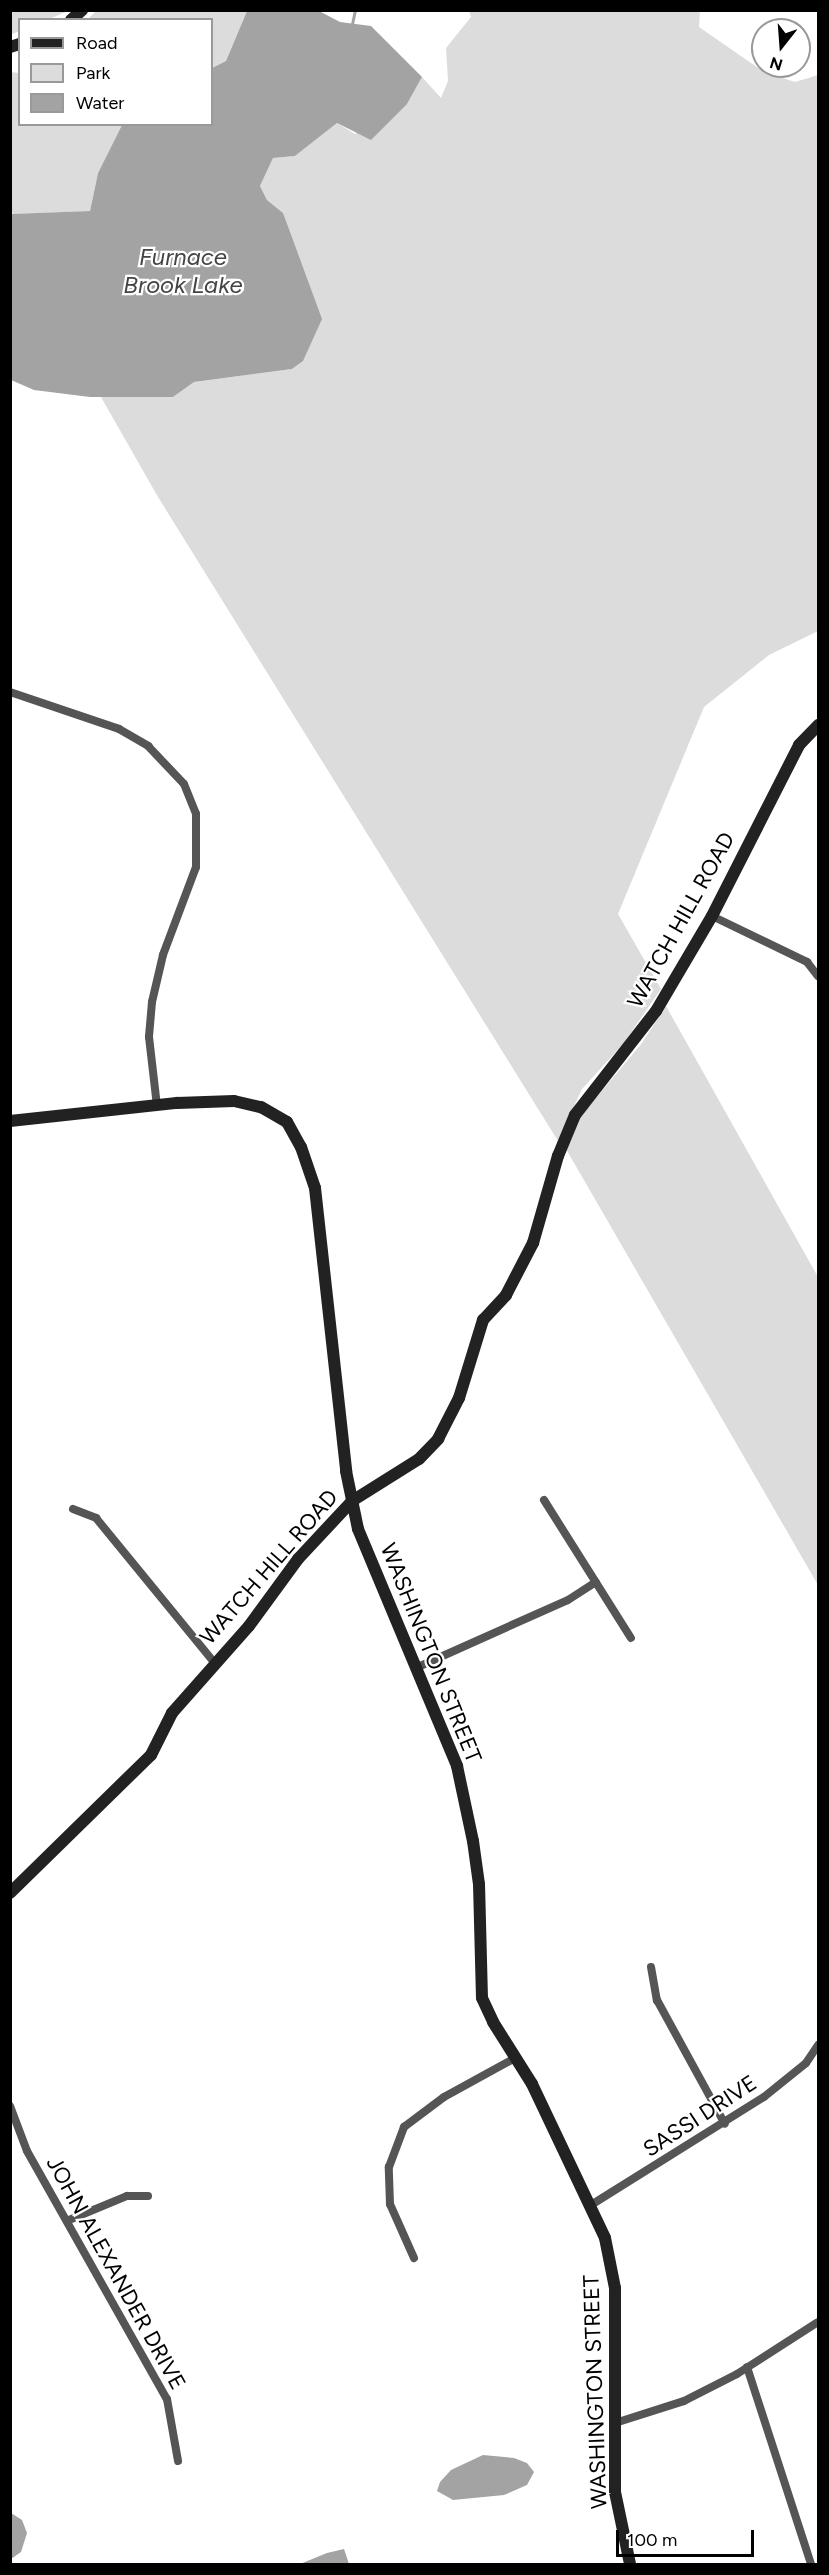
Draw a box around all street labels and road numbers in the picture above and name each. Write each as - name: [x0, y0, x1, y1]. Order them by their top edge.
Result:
- street label: WATCH HILL ROAD: [622, 828, 740, 1012]
- street label: WATCH HILL ROAD: [195, 1484, 343, 1650]
- street label: WASHINGTON STREET: [375, 1539, 487, 1767]
- street label: SASSI DRIVE: [638, 2070, 762, 2162]
- street label: JOHN ALEXANDER DRIVE: [41, 2152, 191, 2394]
- street label: WASHINGTON STREET: [578, 2274, 612, 2510]

